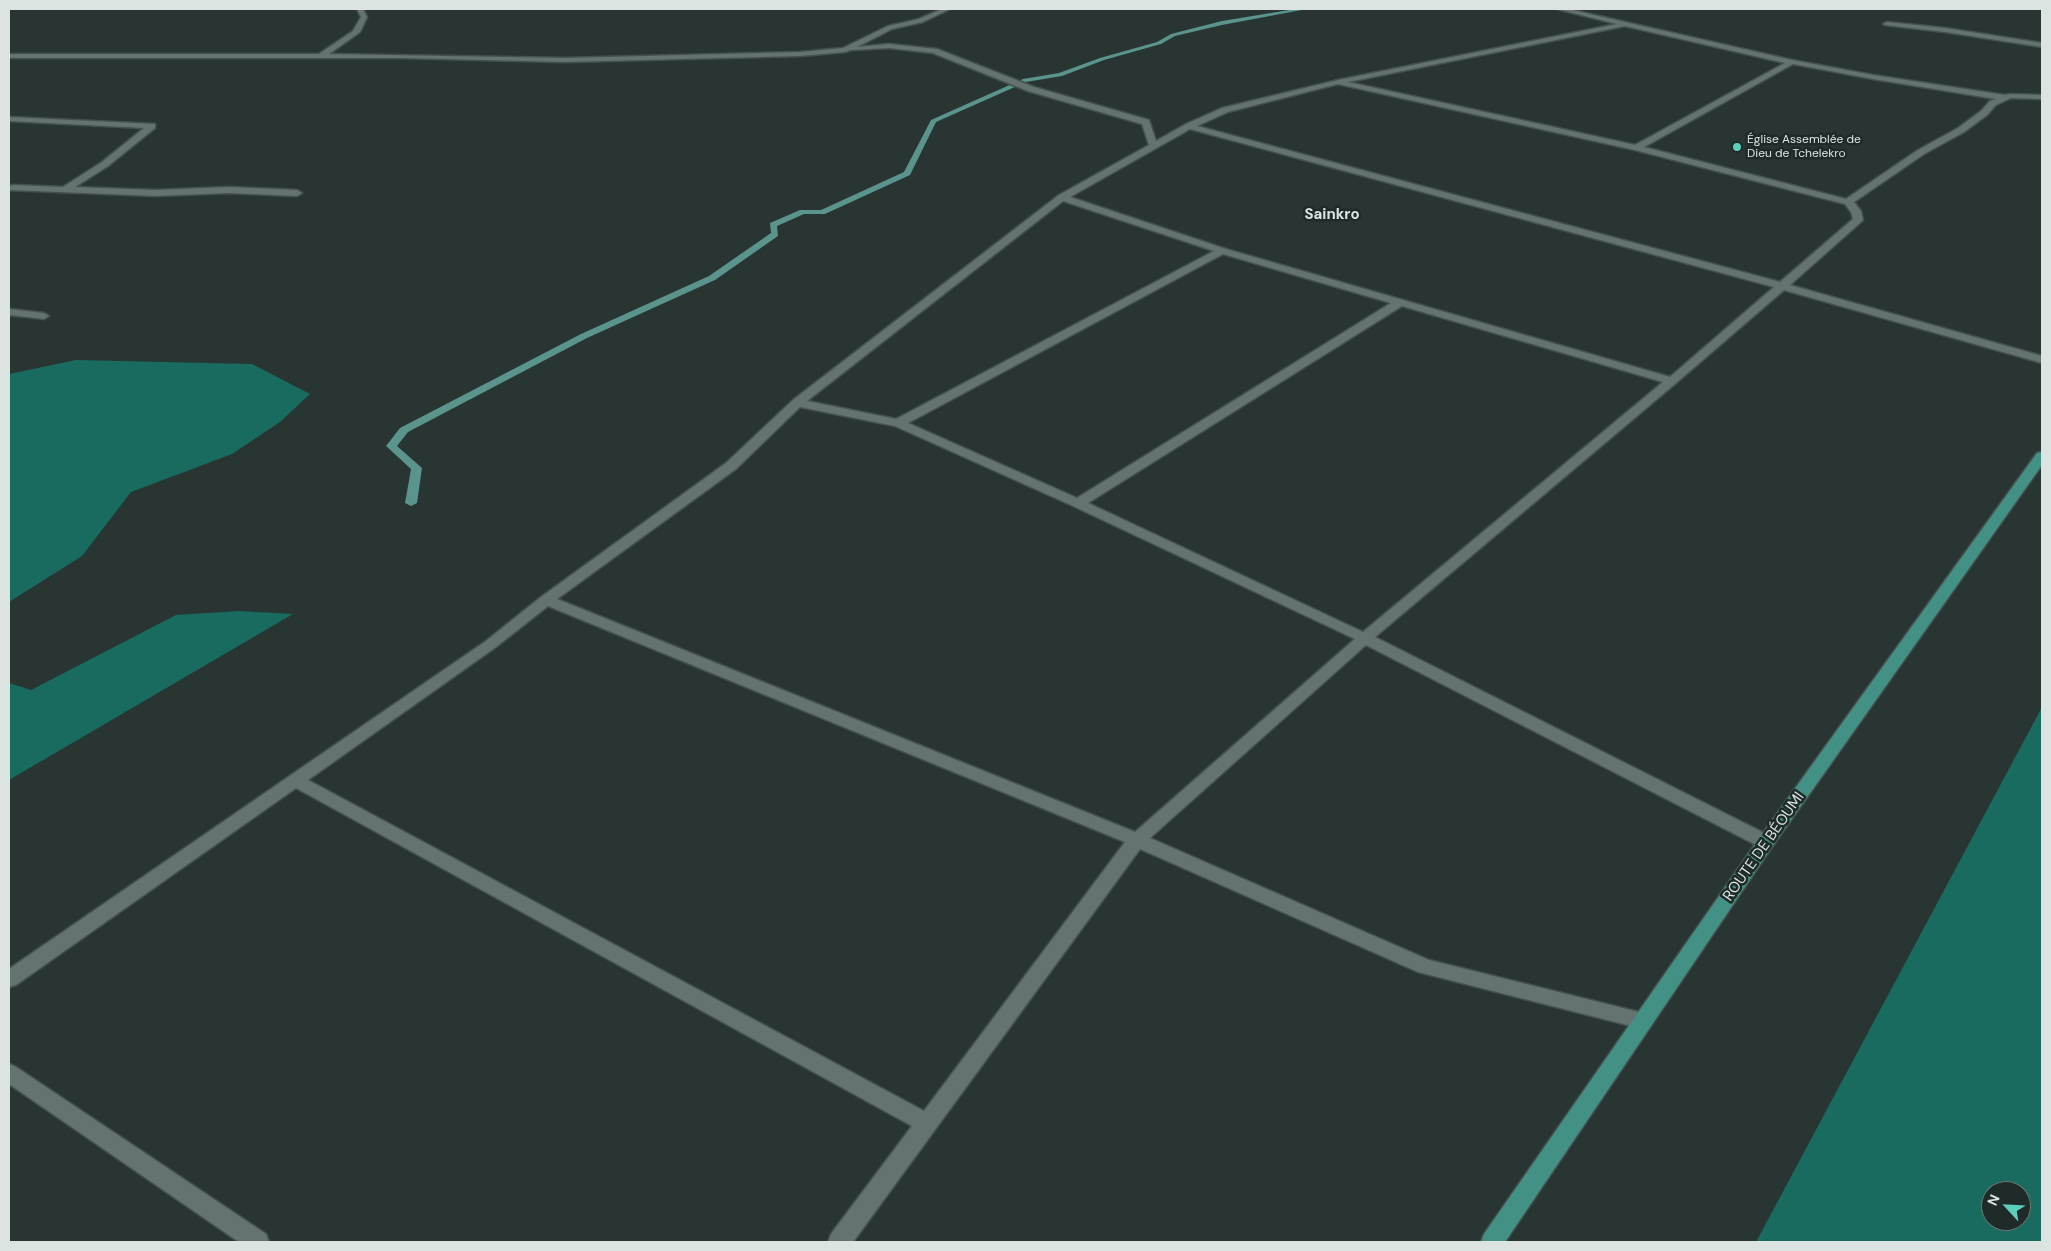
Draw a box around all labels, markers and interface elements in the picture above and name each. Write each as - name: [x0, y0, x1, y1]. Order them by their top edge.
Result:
- place label: Église Assemblée de Dieu de Tchelekro: [1747, 133, 1861, 161]
- marker: Église Assemblée de Dieu de Tchelekro: [1731, 141, 1743, 153]
- district label: Sainkro: [1304, 206, 1360, 224]
- street label: ROUTE DE BÉOUMI: [1720, 789, 1808, 905]
- north arrow: [1981, 1181, 2031, 1231]
- text: N: [1983, 1192, 2004, 1209]

